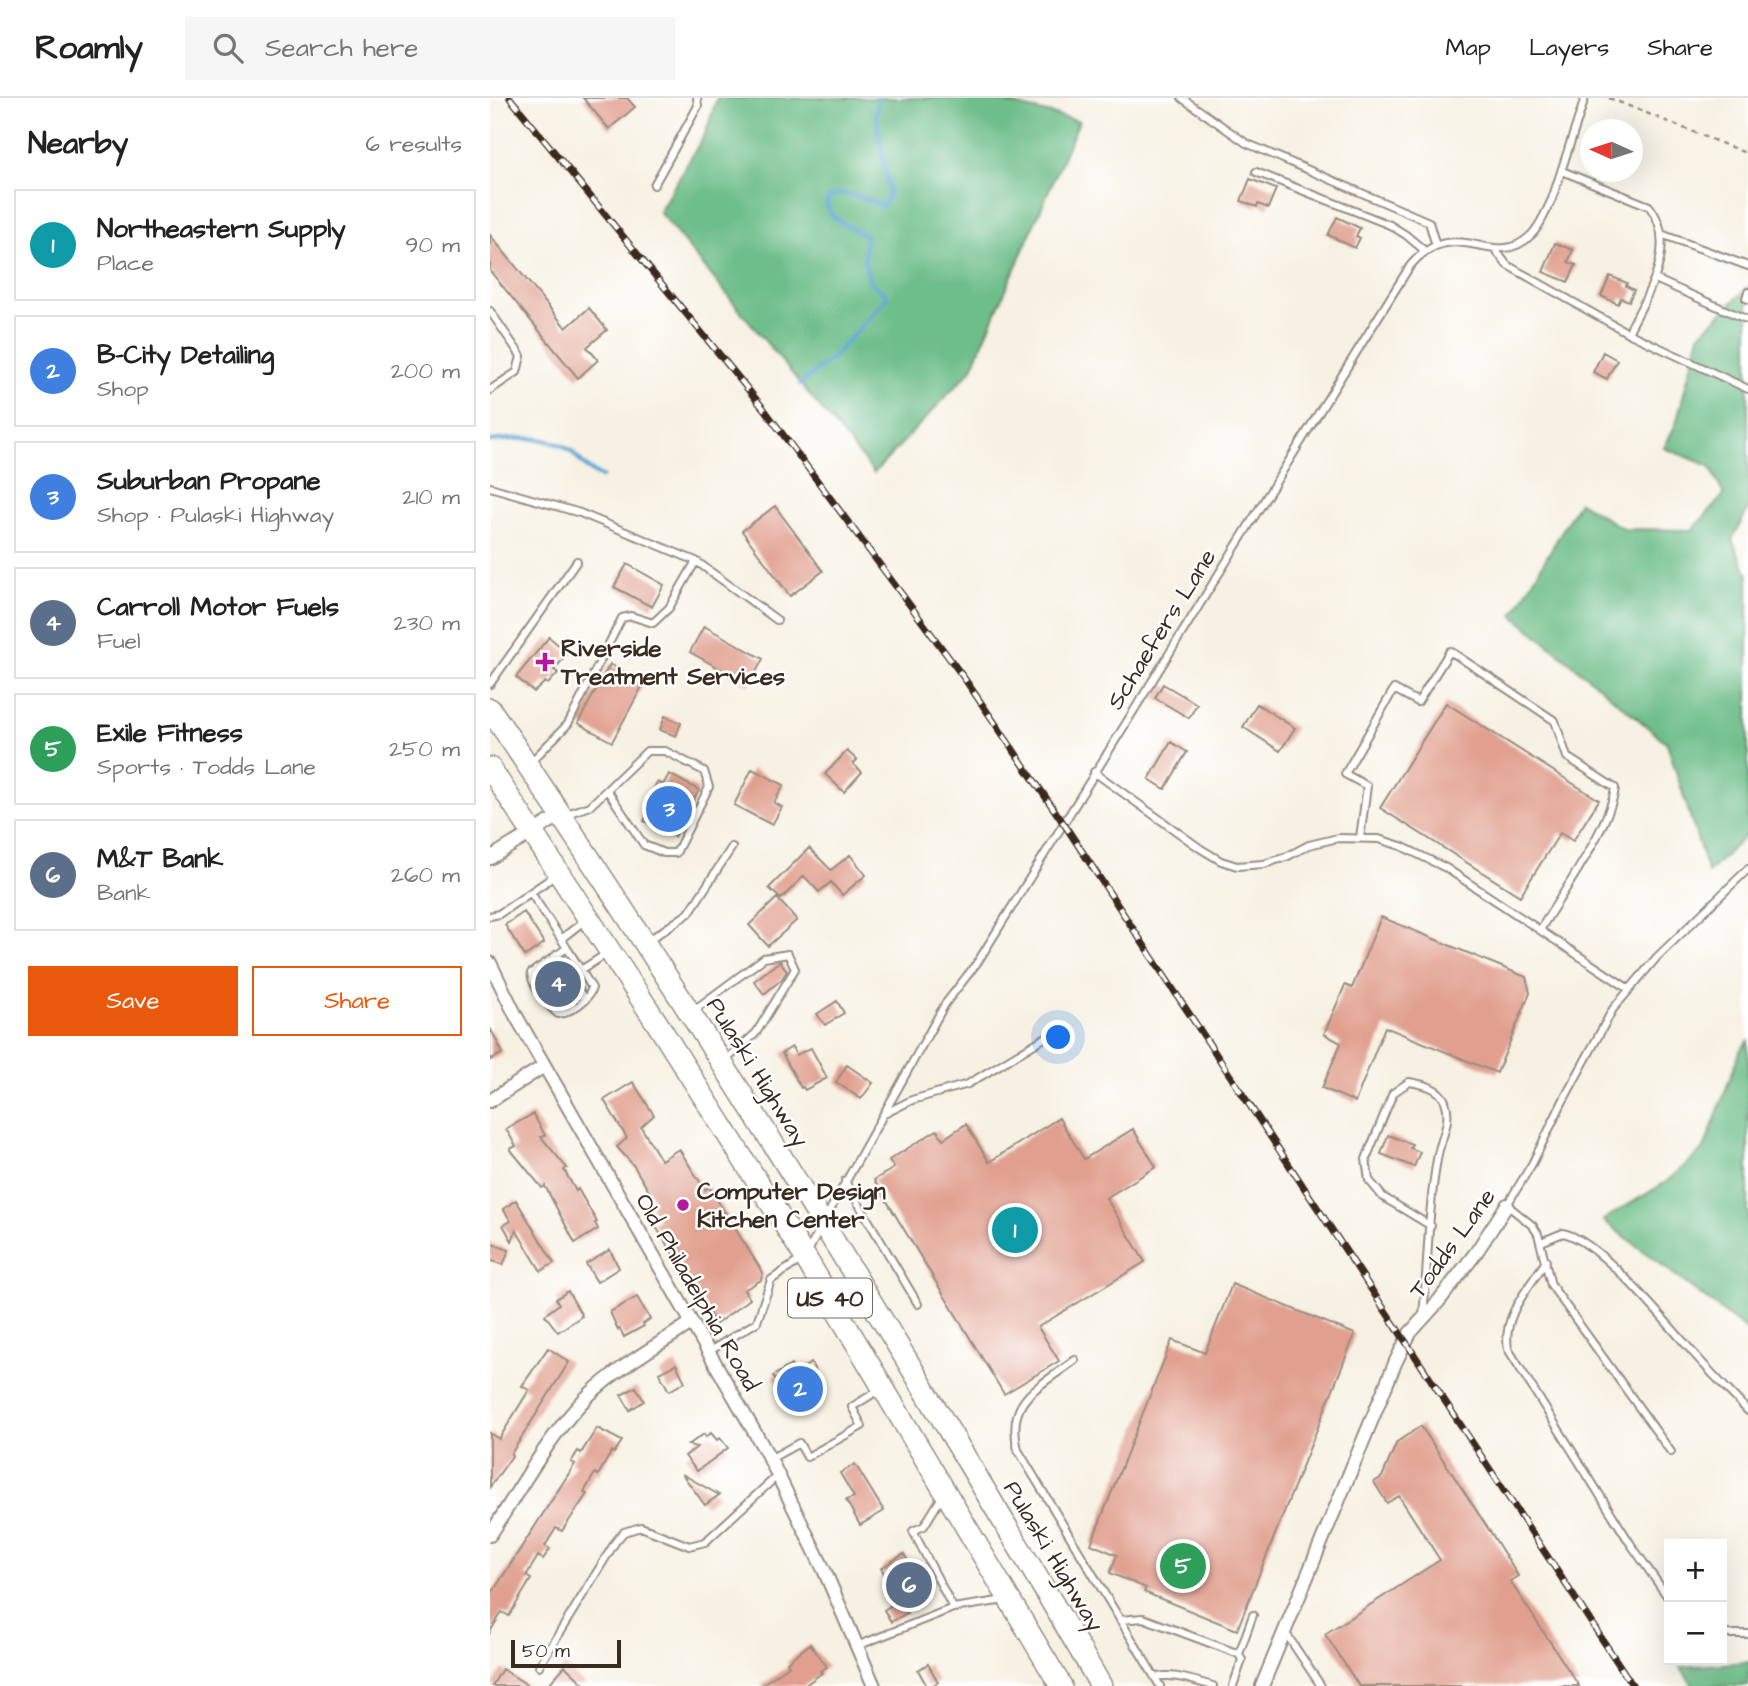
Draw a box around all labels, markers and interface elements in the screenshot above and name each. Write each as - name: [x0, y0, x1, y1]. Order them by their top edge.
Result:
- search box: [185, 17, 675, 80]
- text: Roamly: [35, 25, 143, 71]
- icon: search: [209, 29, 247, 67]
- text: Search here: [265, 30, 418, 66]
- text: Map: [1446, 31, 1491, 65]
- text: Layers: [1529, 31, 1609, 65]
- text: Share: [1647, 31, 1713, 65]
- north arrow: [1580, 119, 1643, 182]
- text: Nearby: [28, 123, 128, 165]
- text: 6 results: [366, 128, 462, 160]
- text: Northeastern Supply: [97, 211, 346, 247]
- text: 1: [52, 229, 54, 261]
- text: 90 m: [405, 229, 460, 261]
- text: Place: [97, 247, 154, 279]
- text: B-City Detailing: [97, 337, 274, 373]
- text: 2: [46, 355, 60, 387]
- text: 200 m: [391, 355, 460, 387]
- text: Shop: [97, 373, 149, 405]
- text: Suburban Propane: [97, 463, 321, 499]
- text: 3: [47, 481, 59, 513]
- text: 210 m: [402, 481, 460, 513]
- text: Shop · Pulaski Highway: [97, 499, 334, 531]
- street label: Schaefers Lane: [1099, 543, 1225, 716]
- text: Carroll Motor Fuels: [97, 589, 339, 625]
- text: 4: [45, 607, 61, 639]
- text: 230 m: [394, 607, 460, 639]
- text: Fuel: [97, 625, 141, 657]
- place label: Riverside Treatment Services: [560, 632, 785, 694]
- marker: Riverside Treatment Services: [535, 652, 555, 672]
- text: Exile Fitness: [97, 715, 243, 751]
- text: 5: [45, 733, 61, 765]
- text: 250 m: [389, 733, 460, 765]
- text: Sports · Todds Lane: [97, 751, 316, 783]
- pin: 3: [646, 783, 692, 835]
- text: M&T Bank: [97, 841, 223, 877]
- text: 6: [46, 859, 60, 891]
- text: 260 m: [391, 859, 460, 891]
- text: Bank: [97, 877, 151, 909]
- pin: 4: [535, 958, 581, 1010]
- button: Save: [28, 966, 238, 1036]
- button: Share: [252, 966, 462, 1036]
- street label: Pulaski Highway: [697, 991, 817, 1154]
- your location: [1041, 1020, 1075, 1054]
- place label: Computer Design Kitchen Center: [697, 1175, 886, 1237]
- street label: Todds Lane: [1401, 1182, 1504, 1306]
- street label: Old Philadelphia Road: [627, 1187, 768, 1398]
- marker: Computer Design Kitchen Center: [675, 1197, 691, 1213]
- pin: 1: [992, 1204, 1038, 1256]
- road number: US 40: [788, 1278, 872, 1317]
- pin: 2: [777, 1363, 823, 1415]
- street label: Pulaski Highway: [994, 1475, 1112, 1639]
- map controls: [1664, 1539, 1727, 1665]
- button: +: [1664, 1539, 1727, 1602]
- pin: 5: [1160, 1540, 1206, 1592]
- pin: 6: [886, 1559, 932, 1611]
- button: −: [1664, 1602, 1727, 1665]
- scale bar: [511, 1637, 621, 1669]
- text: 50 m: [522, 1638, 570, 1665]

